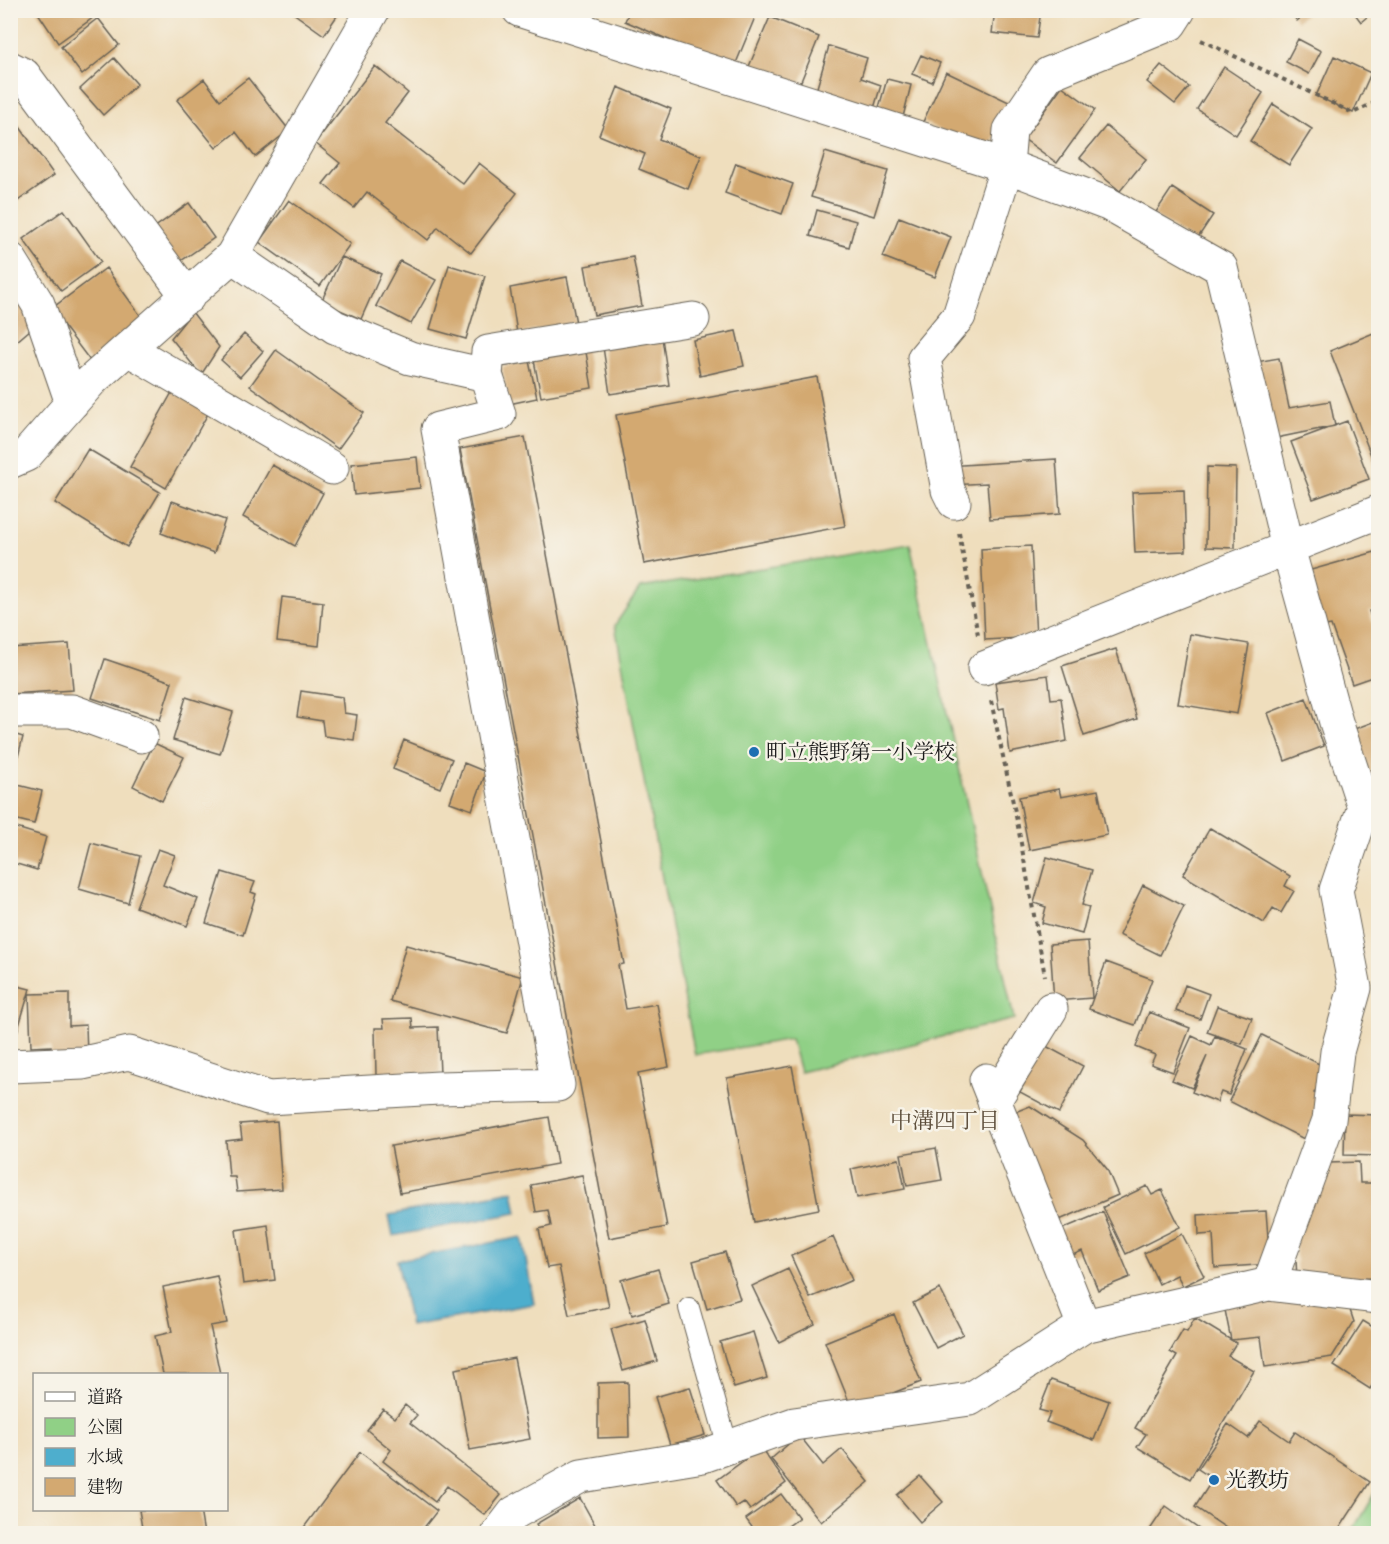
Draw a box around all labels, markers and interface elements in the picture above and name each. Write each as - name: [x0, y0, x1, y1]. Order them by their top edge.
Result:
- place label: 町立熊野第一小学校: [766, 739, 955, 765]
- marker: 町立熊野第一小学校: [747, 745, 761, 759]
- district label: 中溝四丁目: [890, 1107, 1000, 1134]
- legend: [33, 1373, 228, 1511]
- text: 道路: [87, 1386, 123, 1408]
- text: 公園: [87, 1416, 123, 1438]
- text: 水域: [87, 1446, 123, 1468]
- place label: 光教坊: [1226, 1467, 1289, 1493]
- marker: 光教坊: [1207, 1473, 1221, 1487]
- text: 建物: [87, 1476, 123, 1498]

